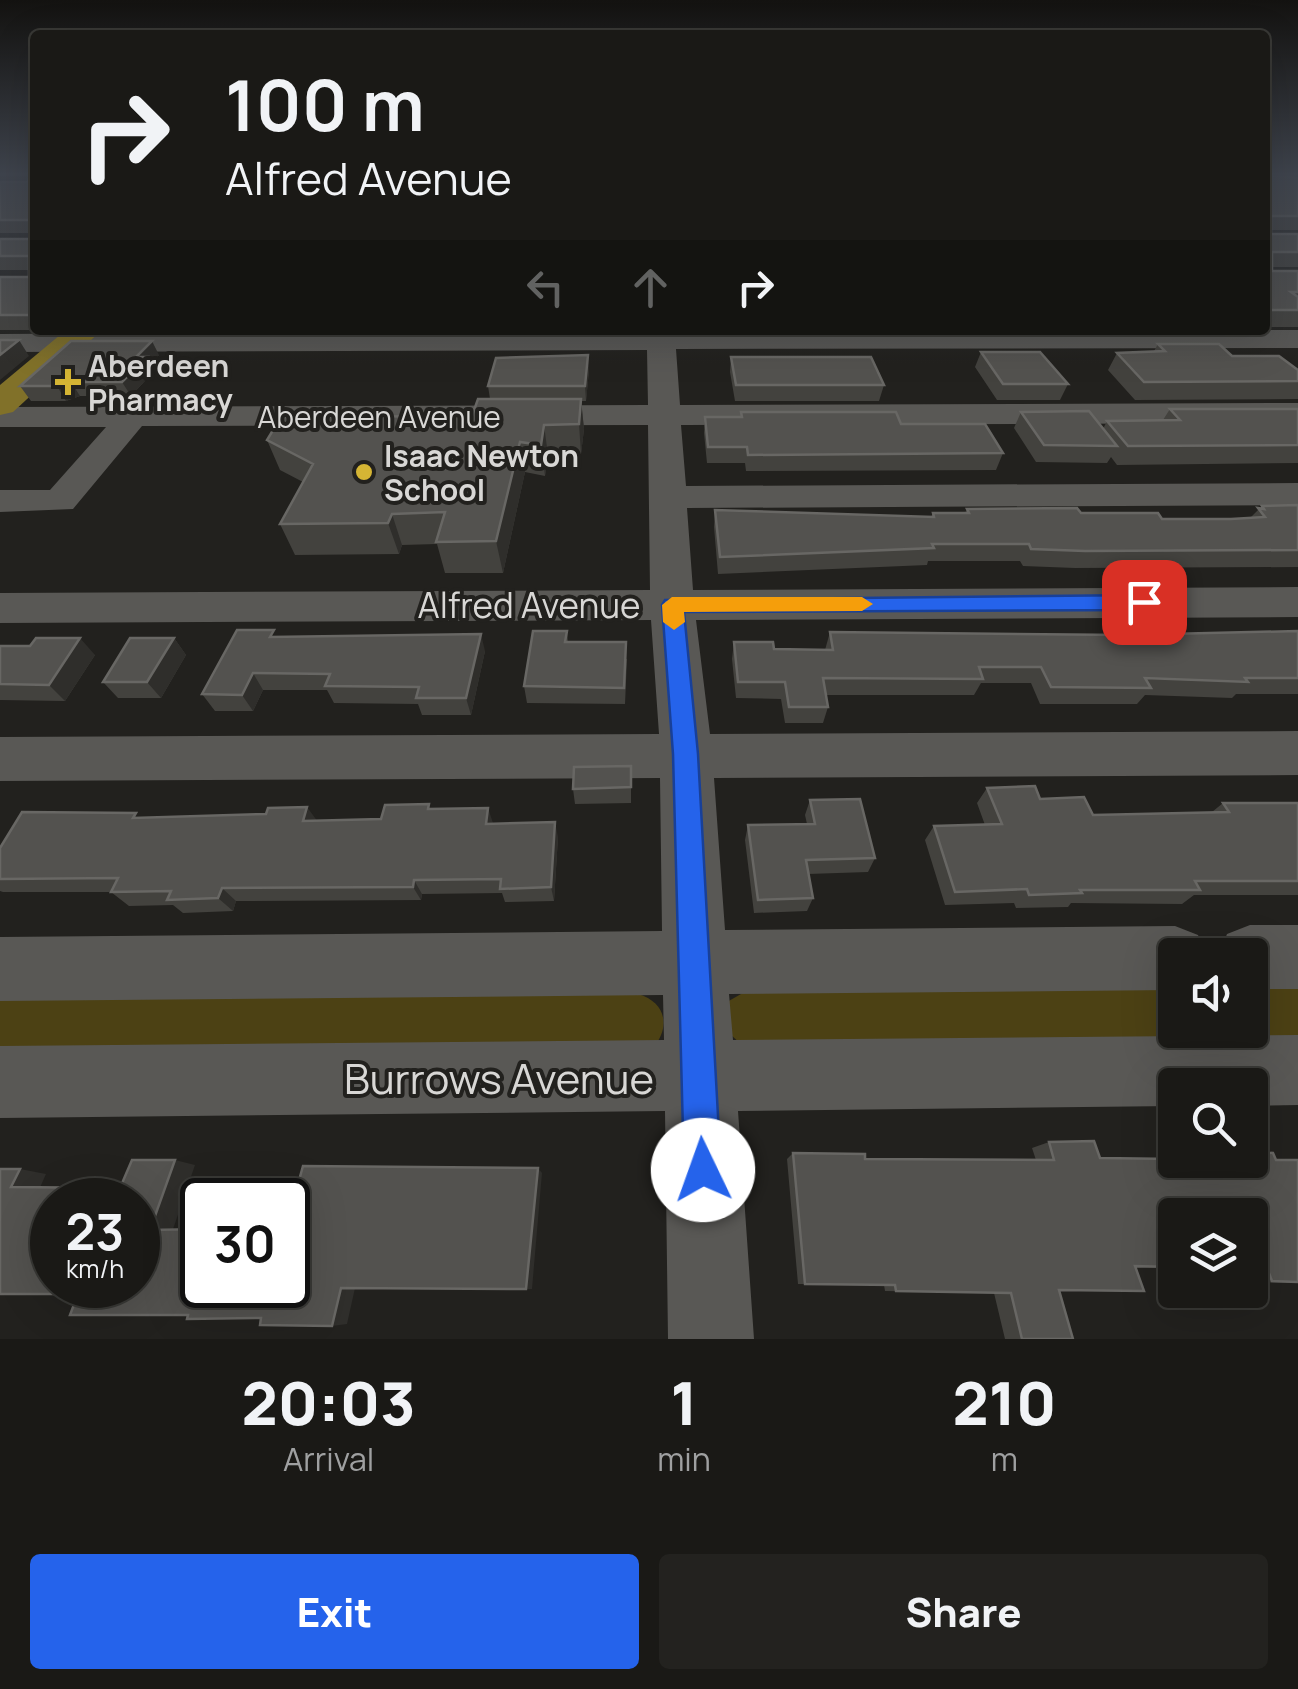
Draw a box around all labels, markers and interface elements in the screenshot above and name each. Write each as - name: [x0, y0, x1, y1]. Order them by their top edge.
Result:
- text: 100 m: [225, 56, 425, 152]
- icon: right: [60, 70, 190, 200]
- text: Alfred Avenue: [225, 147, 512, 209]
- icon: left: [518, 260, 573, 315]
- icon: ahead: [623, 260, 678, 315]
- icon: right: [728, 260, 783, 315]
- place label: Aberdeen Pharmacy: [88, 345, 233, 420]
- marker: Aberdeen Pharmacy: [57, 371, 79, 393]
- street label: Aberdeen Avenue: [257, 396, 501, 437]
- place label: Isaac Newton School: [384, 435, 579, 510]
- marker: Isaac Newton School: [353, 461, 375, 483]
- pin: [1102, 560, 1187, 645]
- icon: arrive: [1117, 575, 1172, 630]
- street label: Alfred Avenue: [417, 581, 641, 629]
- map controls: [1158, 938, 1268, 1308]
- button: sound: [1158, 938, 1268, 1048]
- street label: Burrows Avenue: [344, 1049, 654, 1107]
- button: search: [1158, 1068, 1268, 1178]
- position arrow: [651, 1118, 755, 1222]
- speed limit sign: 30: [180, 1178, 310, 1308]
- text: 23: [66, 1197, 124, 1265]
- button: layers: [1158, 1198, 1268, 1308]
- text: km/h: [66, 1251, 124, 1286]
- text: 20:03: [242, 1361, 416, 1443]
- text: 1: [670, 1361, 698, 1443]
- text: 210: [952, 1361, 1056, 1443]
- text: Arrival: [283, 1437, 374, 1481]
- text: min: [657, 1437, 711, 1481]
- text: m: [991, 1437, 1018, 1481]
- button: Exit: [30, 1554, 639, 1669]
- button: Share: [659, 1554, 1268, 1669]

